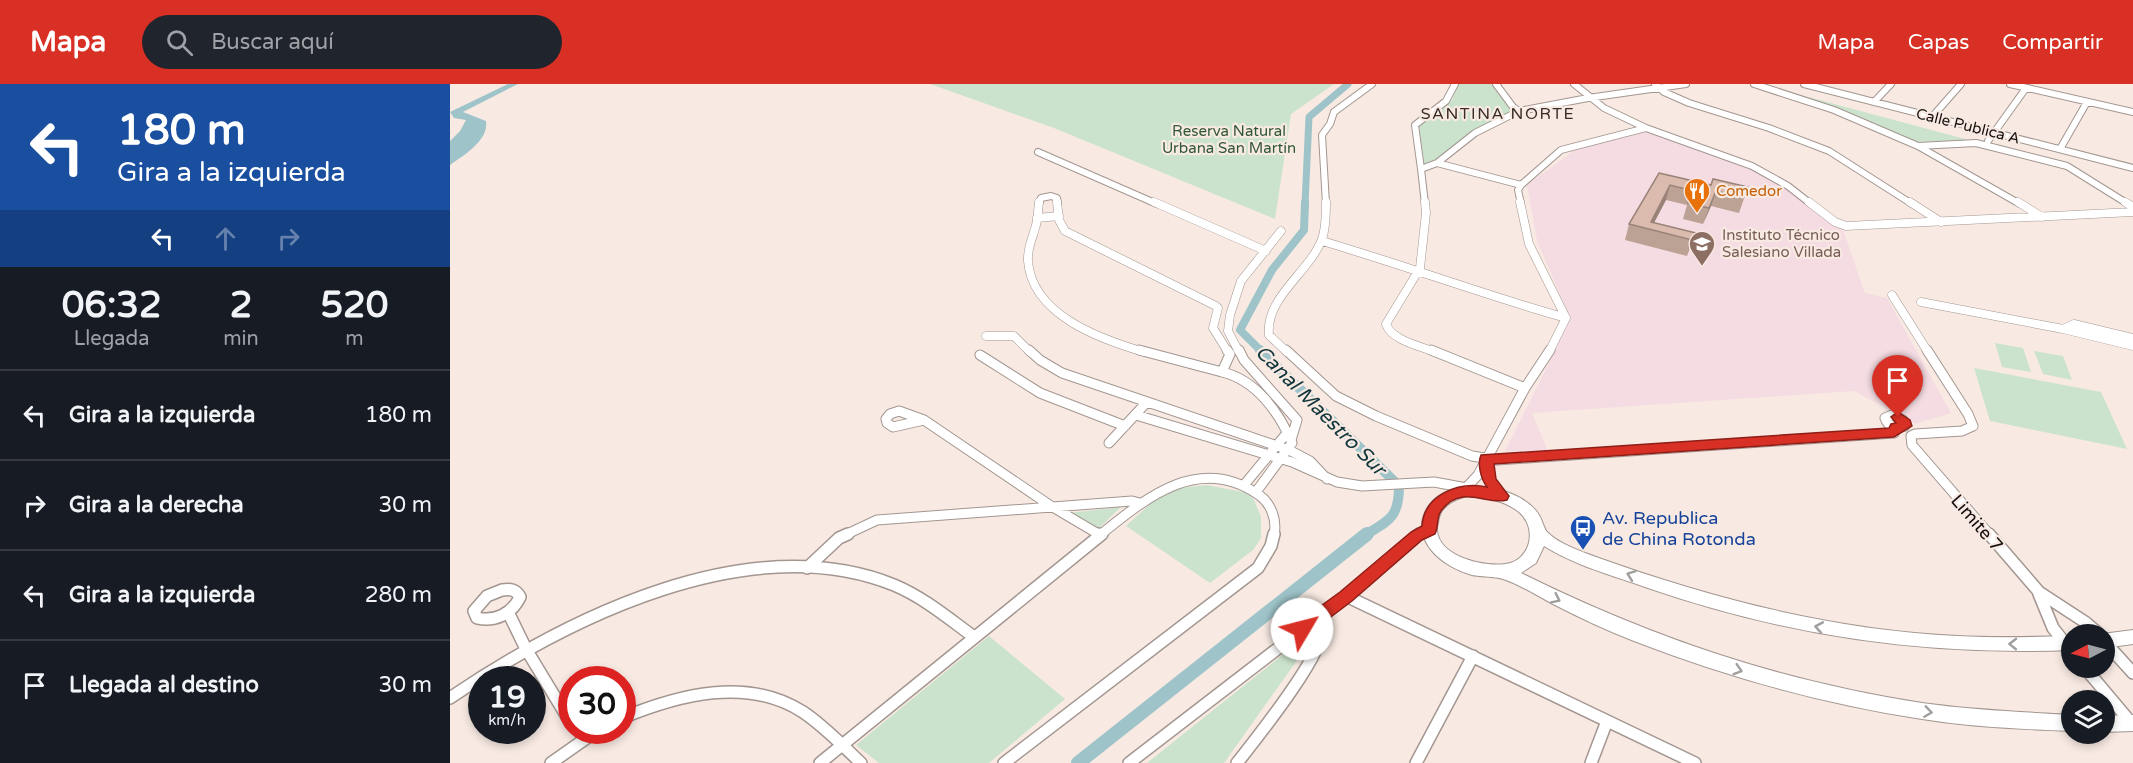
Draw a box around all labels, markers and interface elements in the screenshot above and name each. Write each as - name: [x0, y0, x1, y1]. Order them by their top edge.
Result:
- search box: [142, 15, 562, 69]
- text: Mapa: [30, 25, 106, 59]
- icon: search: [163, 26, 196, 59]
- text: Buscar aquí: [211, 29, 334, 55]
- text: Mapa: [1818, 30, 1875, 55]
- text: Capas: [1908, 30, 1969, 55]
- text: Compartir: [2002, 30, 2103, 55]
- district label: SANTINA NORTE: [1421, 104, 1575, 124]
- street label: Calle Publica A: [1914, 104, 2022, 148]
- text: 180 m: [117, 105, 246, 156]
- icon: left: [18, 108, 96, 186]
- park label: Reserva Natural Urbana San Martín: [1162, 122, 1296, 157]
- text: Gira a la izquierda: [117, 156, 346, 189]
- restaurant icon: Comedor: [1682, 176, 1712, 214]
- place label: Comedor: [1716, 182, 1782, 200]
- icon: left: [146, 222, 179, 255]
- icon: ahead: [209, 222, 242, 255]
- icon: right: [272, 222, 305, 255]
- place label: Instituto Técnico Salesiano Villada: [1722, 226, 1841, 261]
- school or university icon: Instituto Técnico Salesiano Villada: [1687, 229, 1717, 267]
- text: 06:32: [62, 284, 162, 327]
- text: 2: [230, 284, 252, 327]
- text: 520: [320, 284, 388, 327]
- text: Llegada: [74, 327, 149, 351]
- text: min: [223, 327, 259, 351]
- text: m: [345, 327, 364, 351]
- water label: Canal Maestro Sur: [1250, 341, 1392, 483]
- pin: [1872, 355, 1923, 417]
- icon: arrive: [1881, 364, 1914, 397]
- icon: left: [18, 399, 51, 432]
- text: Gira a la izquierda: [69, 402, 255, 428]
- text: 180 m: [365, 402, 432, 428]
- icon: right: [18, 489, 51, 522]
- street label: Limite 7: [1946, 490, 2008, 556]
- text: Gira a la derecha: [69, 492, 244, 518]
- text: 30 m: [378, 492, 432, 518]
- place label: Av. Republica de China Rotonda: [1602, 507, 1756, 550]
- bus stop icon: Av. Republica de China Rotonda: [1568, 513, 1598, 551]
- one-way arrow: [1626, 570, 1637, 583]
- icon: left: [18, 579, 51, 612]
- text: Gira a la izquierda: [69, 582, 255, 608]
- text: 280 m: [365, 582, 432, 608]
- one-way arrow: [1550, 592, 1560, 603]
- position arrow: [1270, 597, 1334, 661]
- one-way arrow: [1814, 621, 1824, 634]
- north arrow: [2061, 624, 2115, 678]
- map controls: [2061, 624, 2115, 744]
- one-way arrow: [2009, 638, 2018, 650]
- one-way arrow: [1732, 663, 1742, 675]
- speed limit sign: 30: [558, 666, 636, 744]
- icon: arrive: [18, 669, 51, 702]
- text: Llegada al destino: [69, 672, 259, 698]
- text: 30 m: [378, 672, 432, 698]
- text: 19: [488, 679, 526, 716]
- button: layers: [2061, 690, 2115, 744]
- one-way arrow: [1923, 705, 1932, 717]
- text: km/h: [488, 711, 526, 729]

